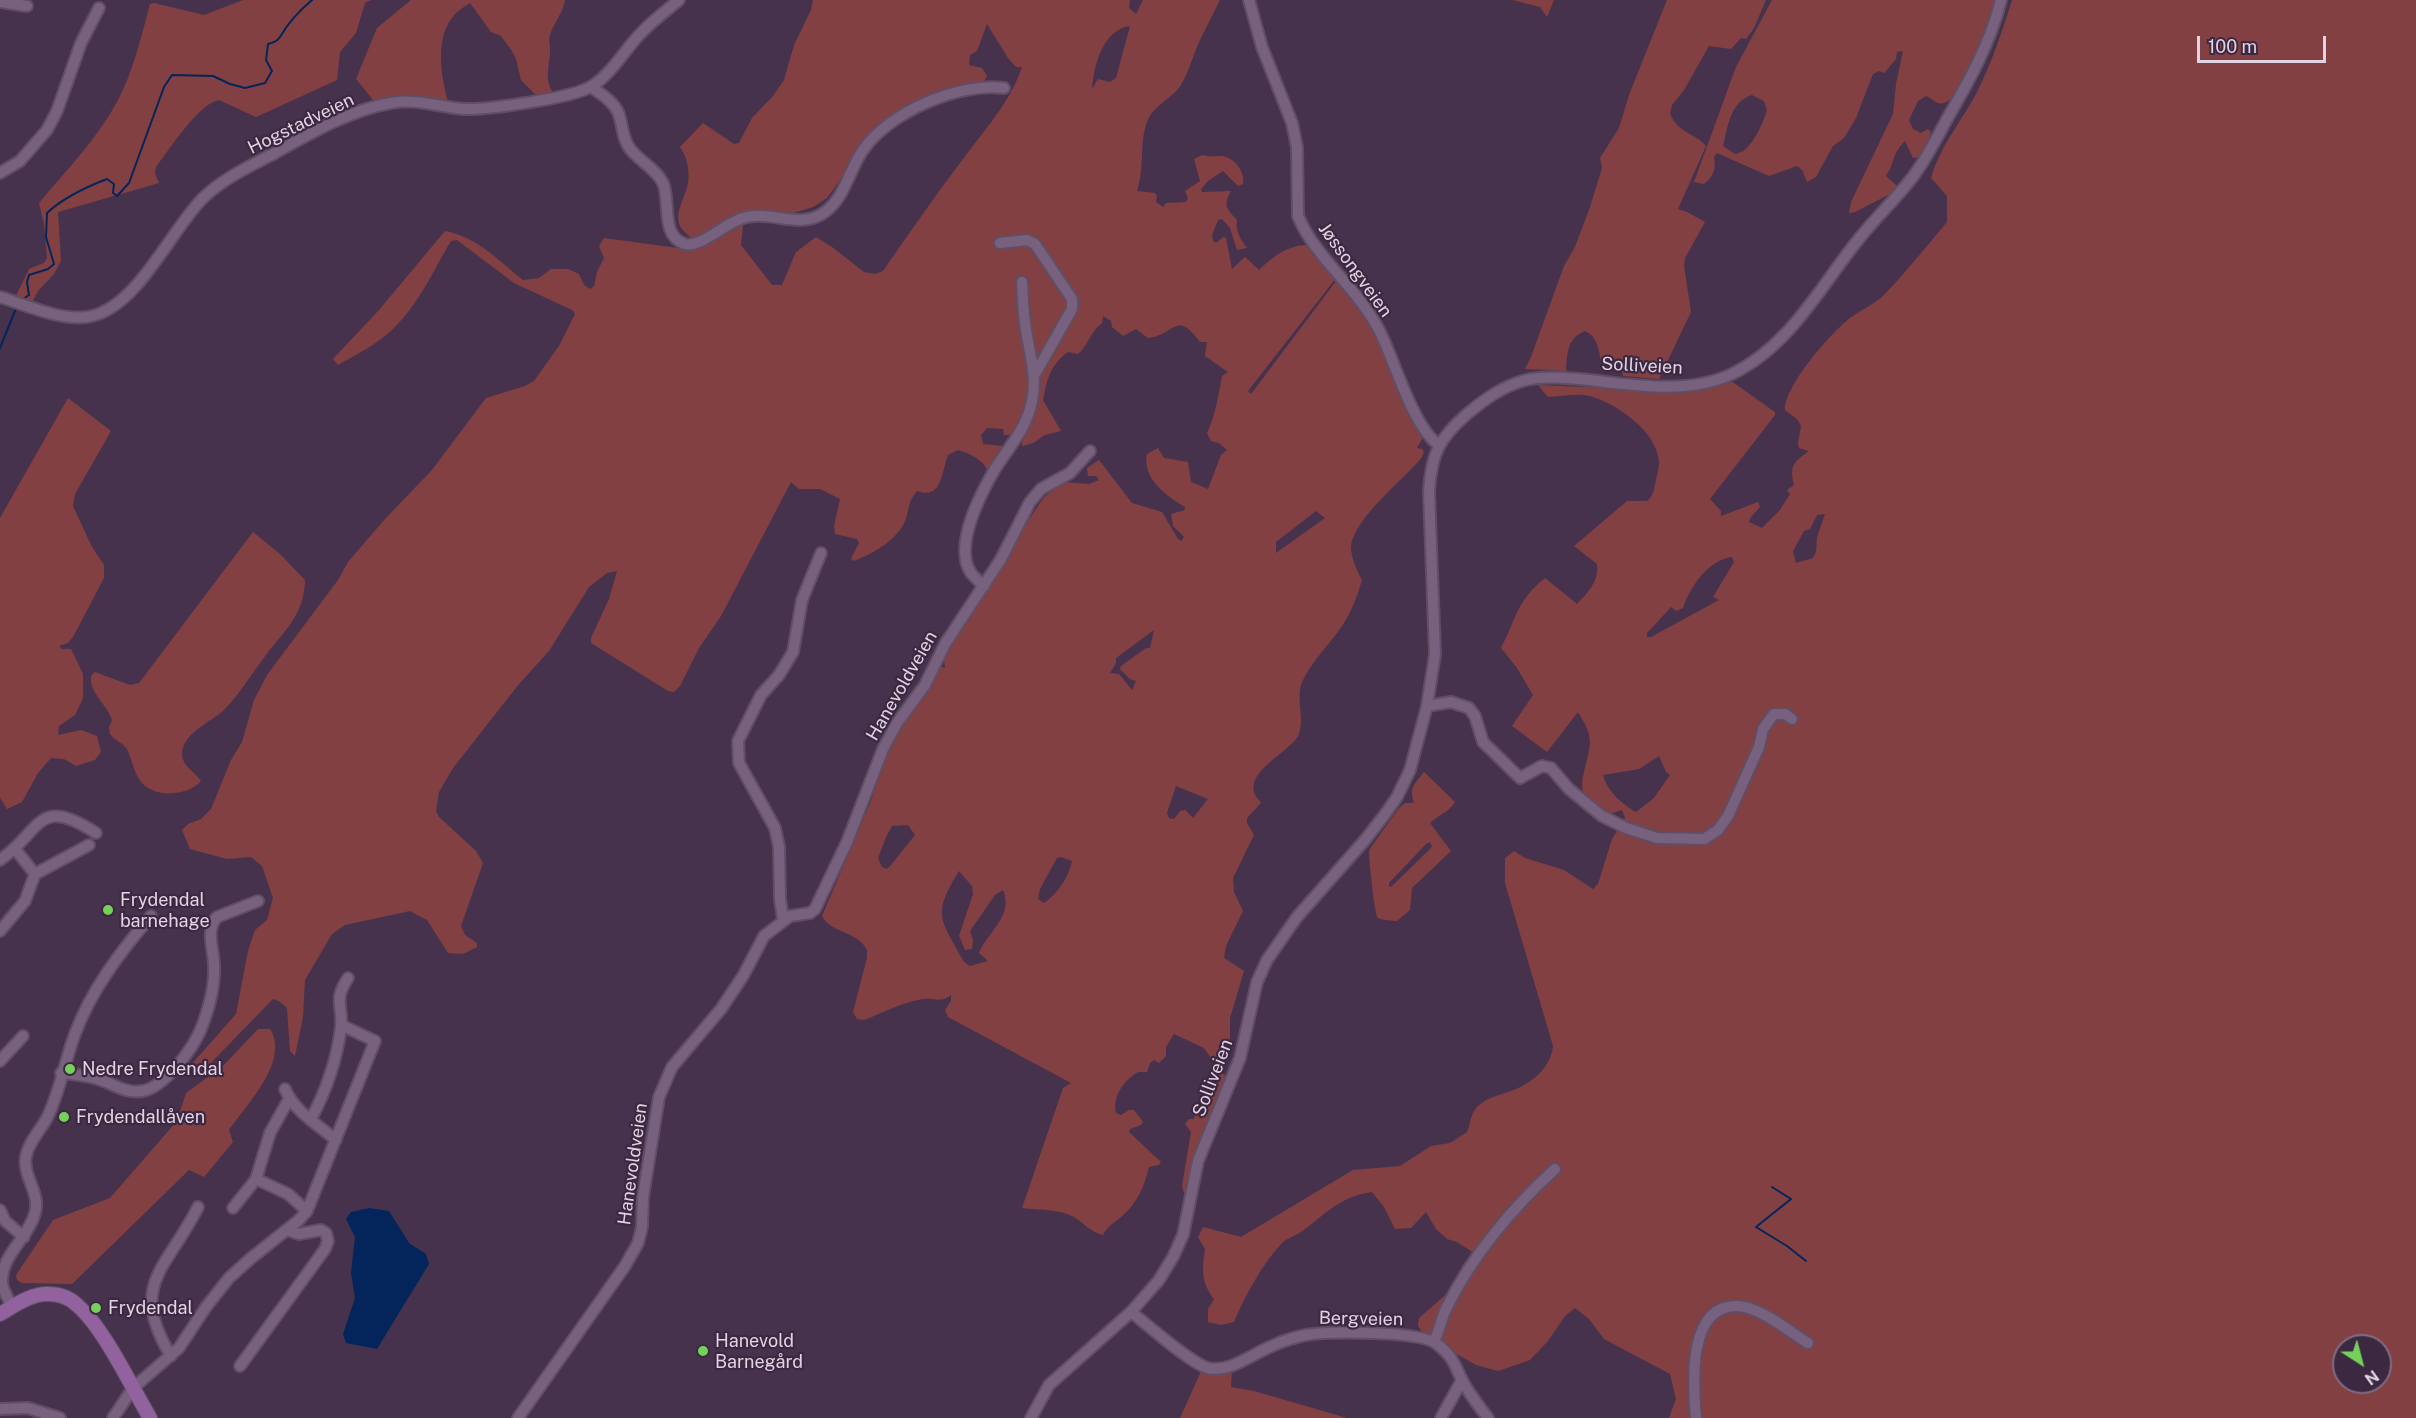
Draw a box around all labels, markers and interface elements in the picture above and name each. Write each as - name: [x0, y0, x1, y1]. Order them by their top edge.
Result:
- scale bar: [2200, 24, 2329, 62]
- text: 100 m: [2208, 36, 2257, 57]
- street label: Hogstadveien: [244, 89, 358, 159]
- street label: Jøssongveien: [1313, 219, 1397, 321]
- street label: Solliveien: [1601, 353, 1683, 379]
- street label: Hanevoldveien: [862, 627, 942, 745]
- place label: Frydendal barnehage: [120, 889, 210, 932]
- marker: Frydendal barnehage: [101, 903, 115, 917]
- street label: Solliveien: [1188, 1036, 1238, 1120]
- place label: Nedre Frydendal: [82, 1058, 223, 1080]
- marker: Nedre Frydendal: [63, 1062, 77, 1076]
- street label: Hanevoldveien: [614, 1102, 652, 1226]
- place label: Frydendallåven: [76, 1106, 205, 1128]
- marker: Frydendallåven: [57, 1110, 71, 1124]
- place label: Frydendal: [108, 1297, 193, 1319]
- marker: Frydendal: [89, 1301, 103, 1315]
- street label: Bergveien: [1319, 1307, 1403, 1331]
- place label: Hanevold Barnegård: [715, 1330, 803, 1372]
- north arrow: [2332, 1334, 2392, 1394]
- marker: Hanevold Barnegård: [696, 1344, 710, 1358]
- text: N: [2361, 1366, 2382, 1389]

